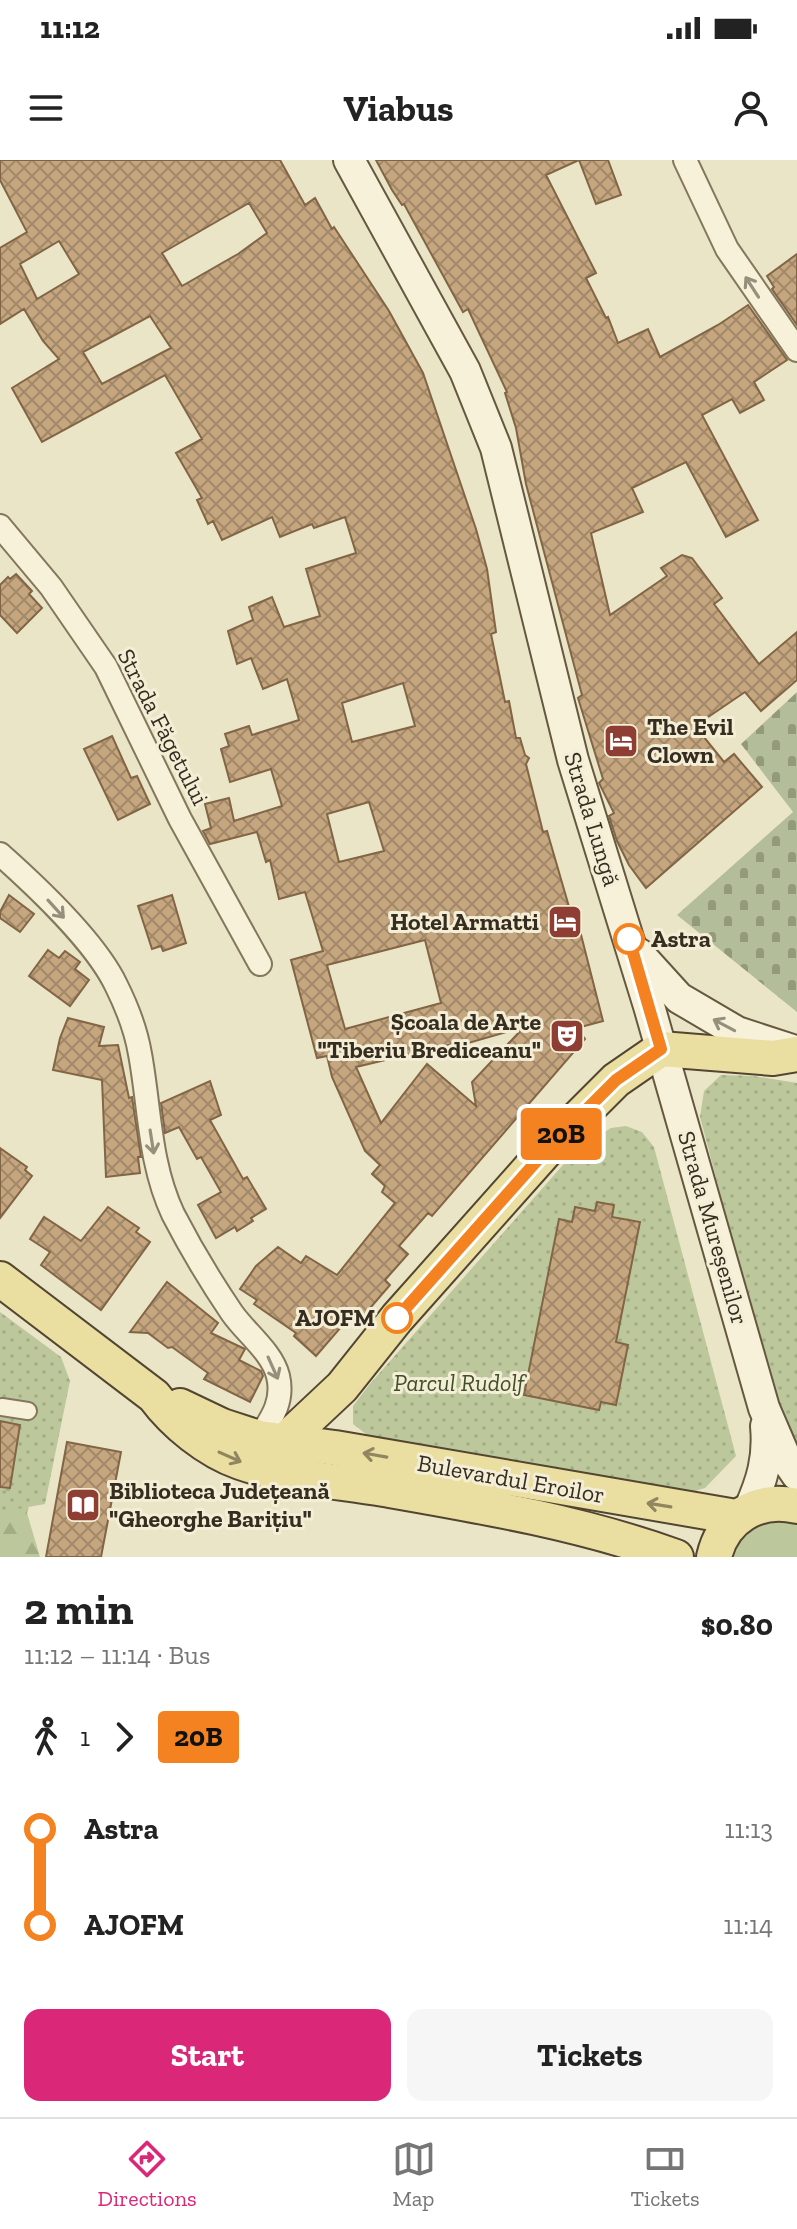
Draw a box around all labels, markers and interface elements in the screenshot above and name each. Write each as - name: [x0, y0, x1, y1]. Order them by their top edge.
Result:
- text: 11:12: [40, 10, 100, 46]
- icon: menu: [24, 86, 68, 130]
- icon: person: [729, 86, 773, 130]
- text: Viabus: [343, 87, 454, 130]
- one-way arrow: [744, 276, 760, 298]
- street label: Strada Făgetului: [112, 644, 215, 810]
- place label: The Evil Clown: [647, 712, 734, 769]
- hotel icon: The Evil Clown: [602, 722, 640, 760]
- street label: Strada Lungă: [558, 748, 627, 890]
- one-way arrow: [46, 898, 64, 918]
- hotel icon: Hotel Armatti: [546, 903, 584, 941]
- place label: Hotel Armatti: [390, 907, 539, 936]
- marker: Astra: [614, 924, 644, 954]
- place label: Astra: [651, 924, 711, 953]
- place label: Școala de Arte "Tiberiu Brediceanu": [317, 1007, 541, 1064]
- one-way arrow: [713, 1016, 737, 1032]
- theatre icon: Școala de Arte "Tiberiu Brediceanu": [548, 1017, 586, 1055]
- line badge: 20B: [515, 1108, 607, 1160]
- text: 20B: [537, 1117, 585, 1150]
- street label: Strada Mureșenilor: [672, 1128, 755, 1328]
- one-way arrow: [145, 1129, 160, 1154]
- place label: AJOFM: [295, 1303, 375, 1332]
- marker: AJOFM: [382, 1303, 412, 1333]
- one-way arrow: [266, 1356, 281, 1380]
- park label: Parcul Rudolf: [393, 1368, 527, 1397]
- one-way arrow: [363, 1447, 389, 1462]
- street label: Bulevardul Eroilor: [415, 1448, 607, 1509]
- one-way arrow: [218, 1450, 242, 1465]
- place label: Biblioteca Județeană "Gheorghe Barițiu": [109, 1476, 330, 1533]
- library icon: Biblioteca Județeană "Gheorghe Barițiu": [64, 1486, 102, 1524]
- one-way arrow: [647, 1497, 672, 1512]
- text: 2 min: [24, 1582, 134, 1635]
- text: $0.80: [701, 1607, 773, 1643]
- text: 11:12 – 11:14 · Bus: [24, 1639, 210, 1671]
- icon: walk: [24, 1715, 68, 1759]
- icon: forward: [102, 1715, 146, 1759]
- text: 20B: [174, 1720, 223, 1753]
- text: 1: [80, 1721, 90, 1753]
- text: Astra: [84, 1811, 159, 1847]
- text: 11:13: [724, 1813, 773, 1845]
- text: AJOFM: [84, 1907, 184, 1943]
- text: 11:14: [723, 1909, 773, 1941]
- button: Start: [24, 2009, 391, 2101]
- button: Tickets: [407, 2009, 773, 2101]
- tab: Directions: [97, 2137, 197, 2212]
- tab: Map: [392, 2137, 436, 2212]
- tab: Tickets: [630, 2137, 700, 2212]

